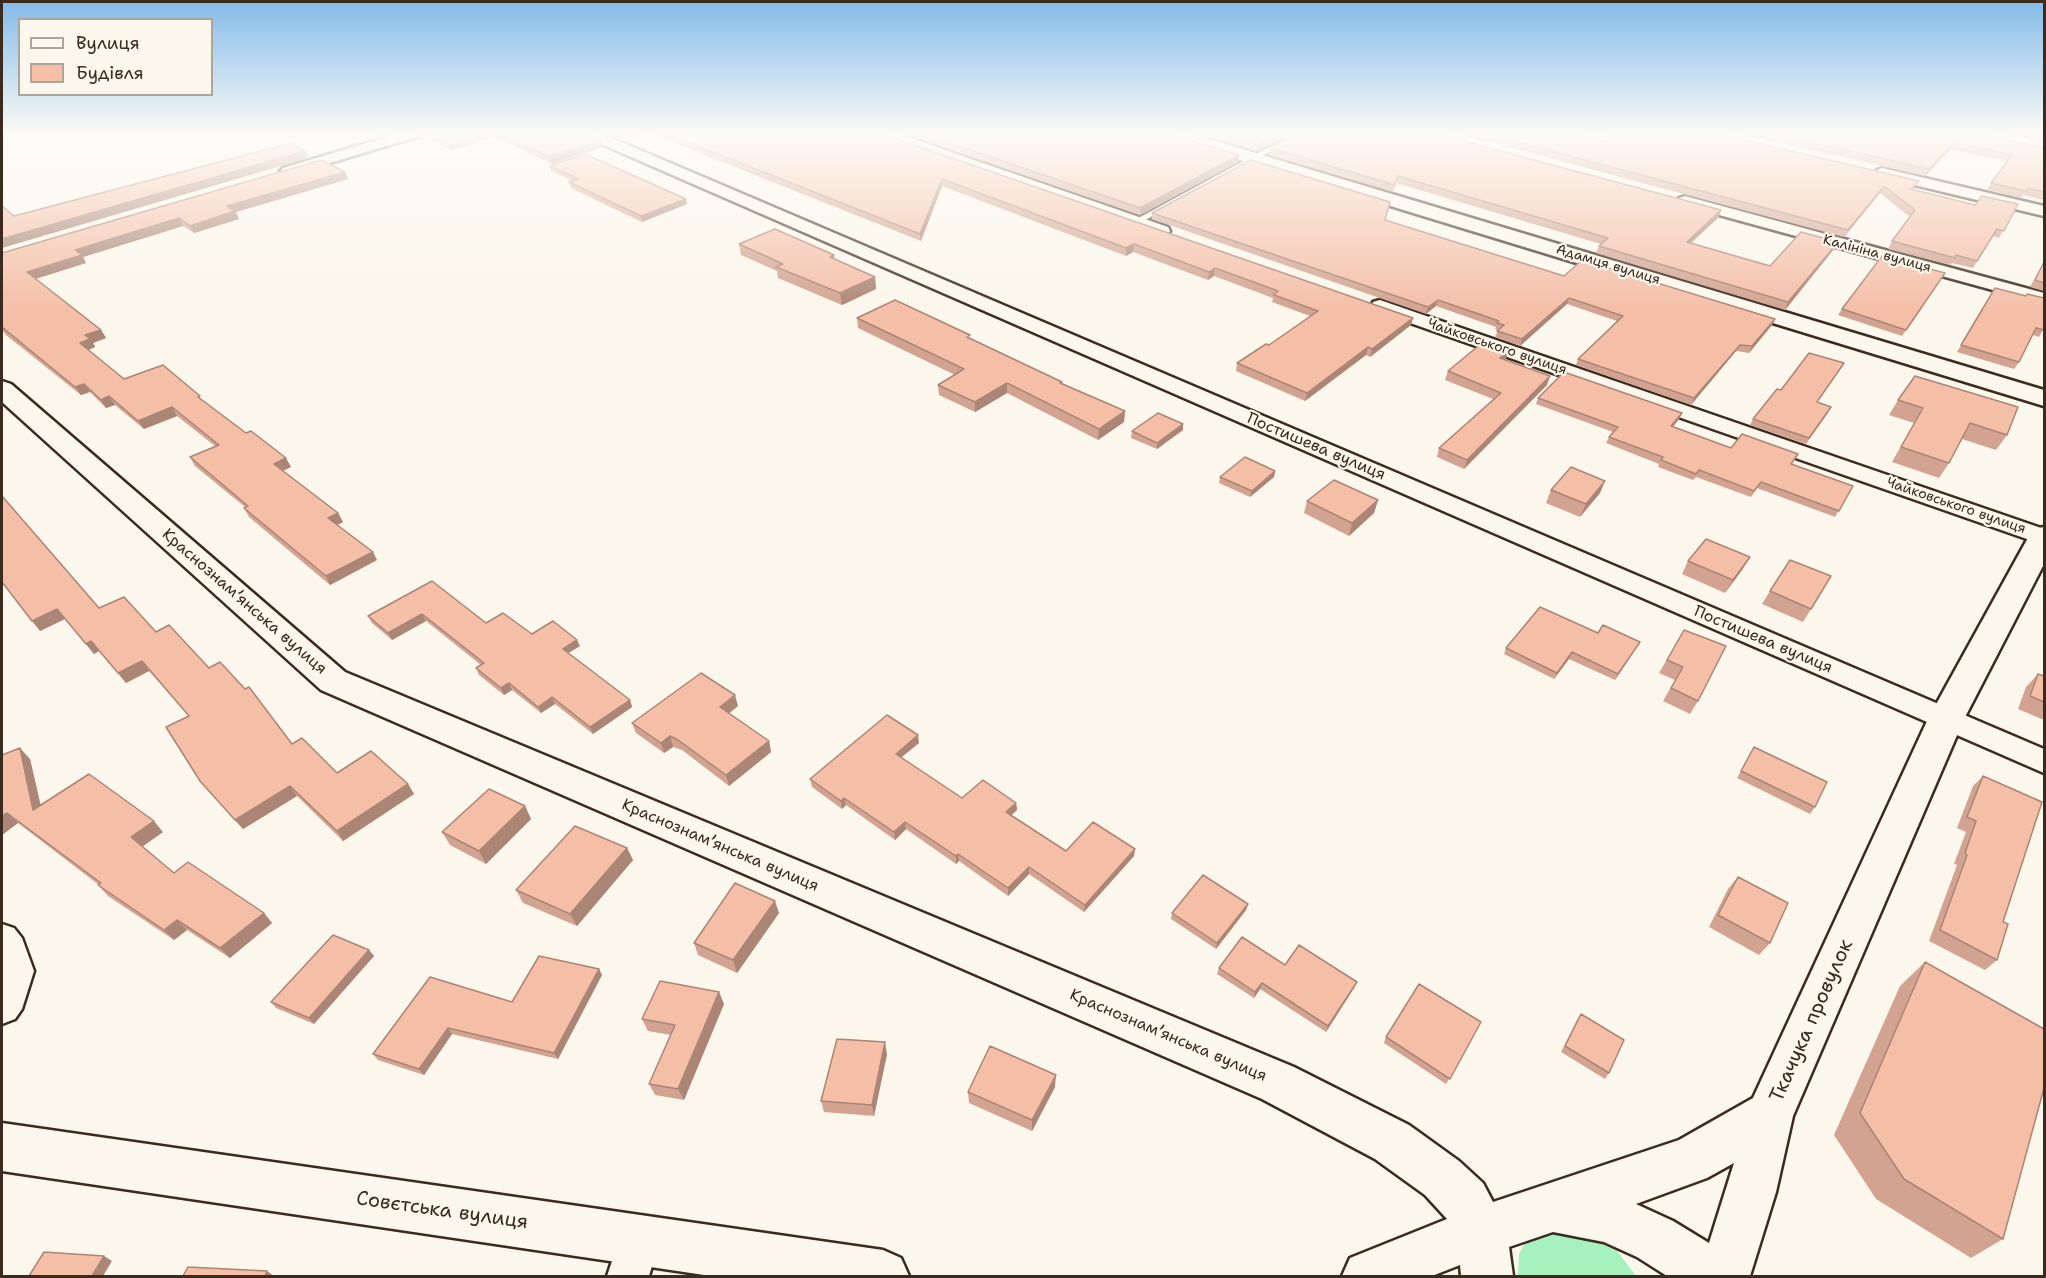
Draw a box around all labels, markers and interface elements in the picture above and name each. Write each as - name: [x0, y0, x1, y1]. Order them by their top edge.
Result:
- legend: [18, 18, 213, 96]
- text: Вулиця: [76, 31, 140, 55]
- text: Будівля: [76, 61, 144, 85]
- street label: Калініна вулиця: [1821, 231, 1933, 277]
- street label: Адамця вулиця: [1554, 241, 1662, 289]
- street label: Чайковського вулиця: [1425, 315, 1569, 379]
- street label: Постишева вулиця: [1244, 409, 1388, 485]
- street label: Чайковського вулиця: [1884, 474, 2028, 538]
- street label: Краснознамʼянська вулиця: [158, 525, 330, 679]
- street label: Постишева вулиця: [1691, 602, 1835, 678]
- street label: Краснознамʼянська вулиця: [619, 796, 821, 896]
- street label: Ткачука провулок: [1765, 936, 1859, 1106]
- street label: Краснознамʼянська вулиця: [1067, 986, 1269, 1086]
- street label: Совєтська вулиця: [355, 1187, 529, 1235]

